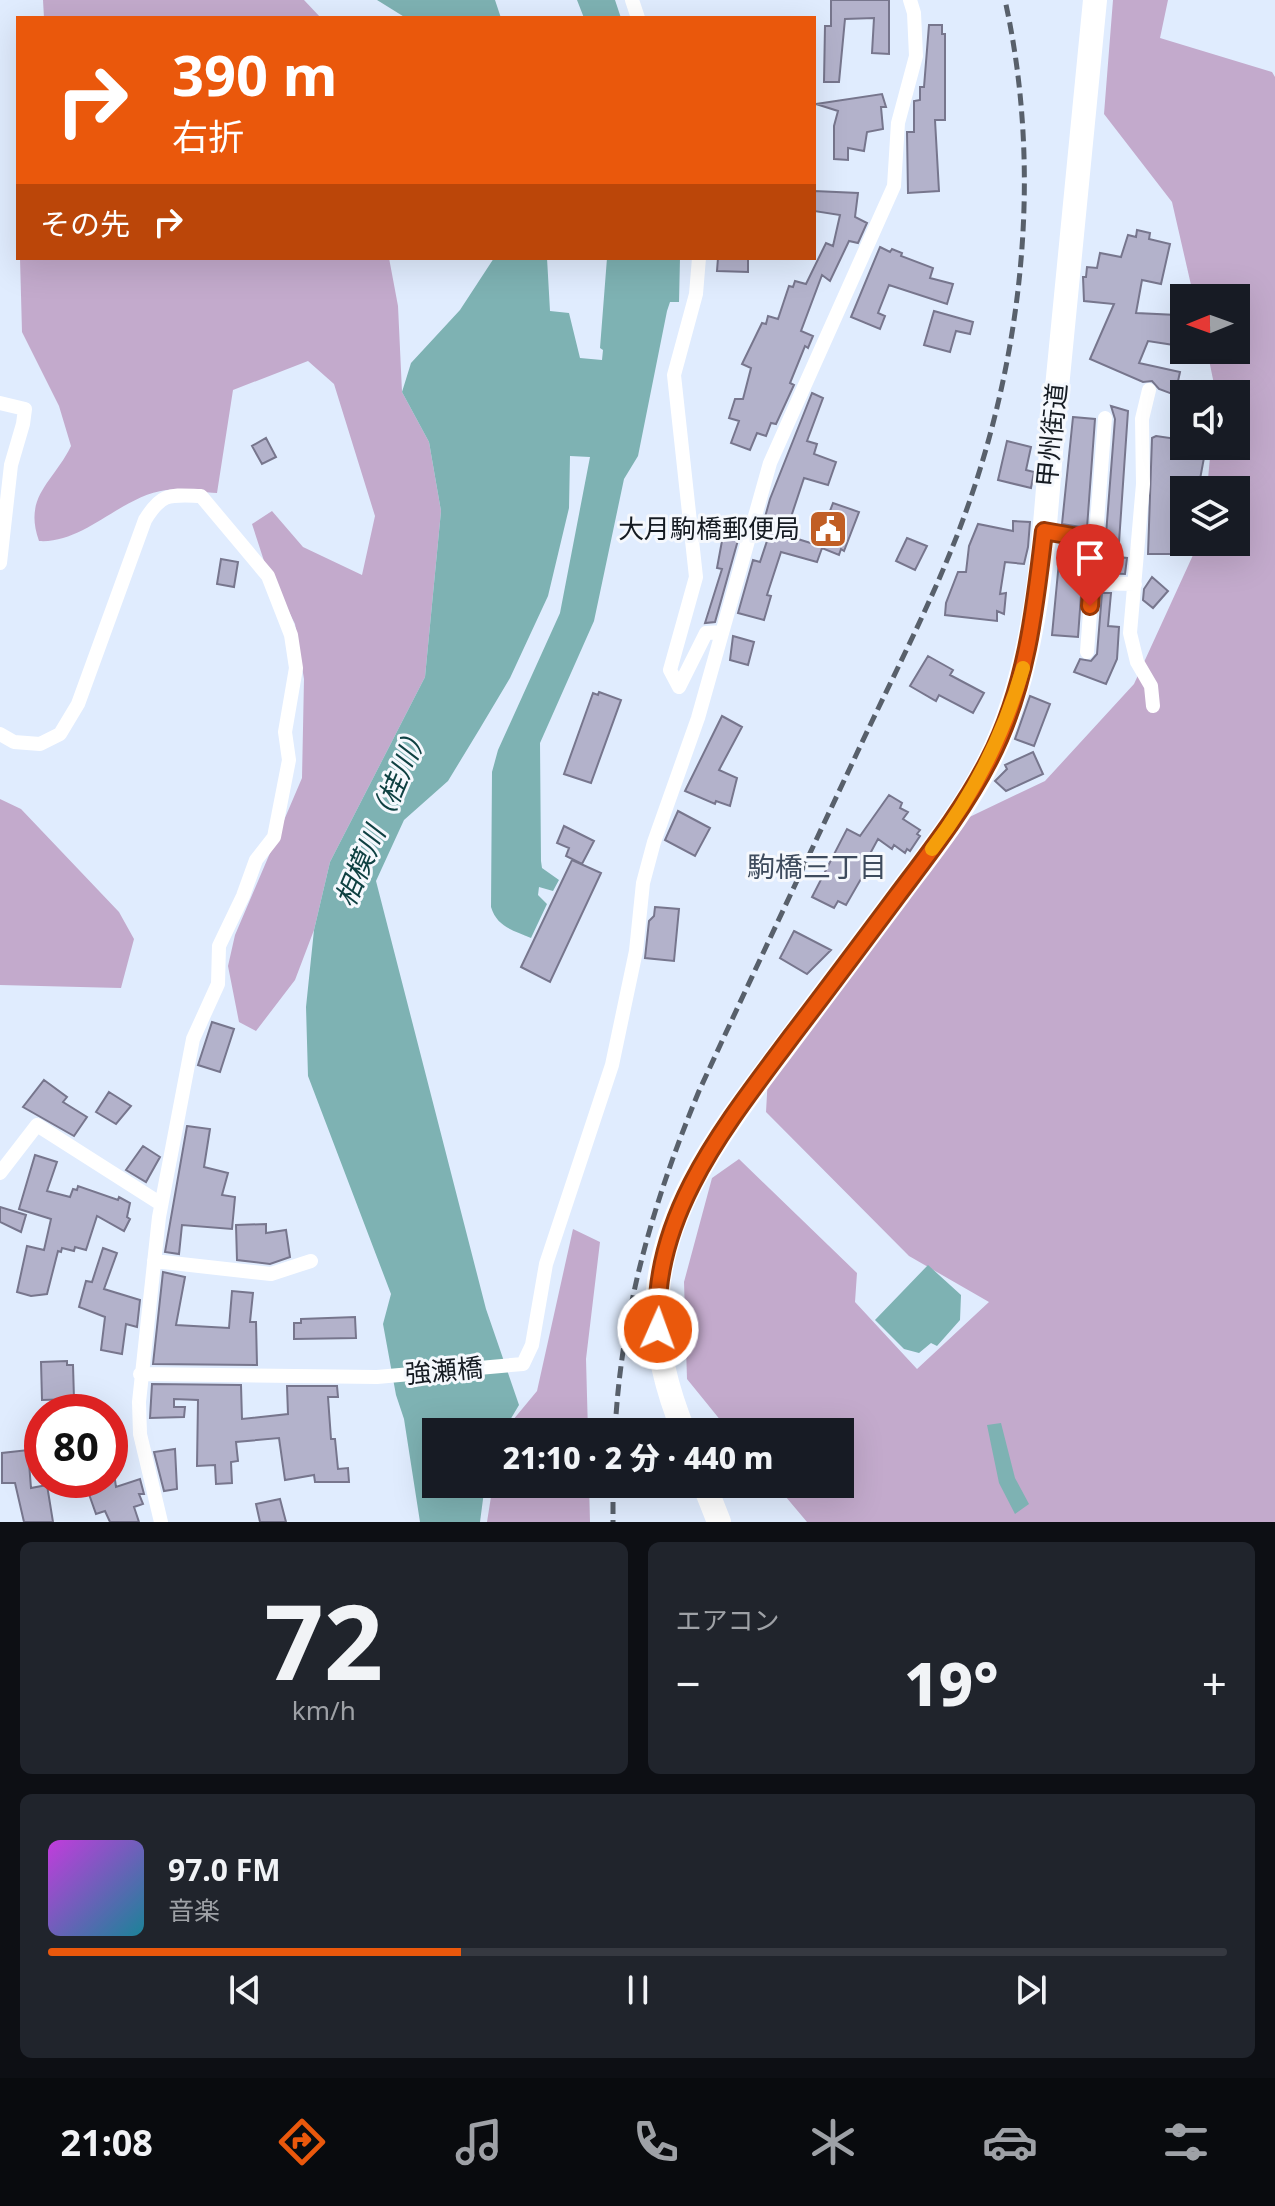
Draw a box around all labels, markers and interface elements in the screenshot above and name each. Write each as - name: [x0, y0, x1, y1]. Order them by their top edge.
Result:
- text: 390 m: [172, 36, 337, 112]
- icon: right: [40, 48, 144, 152]
- text: 右折: [172, 112, 244, 161]
- icon: right: [146, 200, 190, 244]
- text: その先: [40, 203, 130, 244]
- north arrow: [1170, 284, 1250, 364]
- map controls: [1170, 284, 1250, 556]
- button: sound: [1170, 380, 1250, 460]
- street label: 甲州街道: [1028, 381, 1074, 488]
- button: layers: [1170, 476, 1250, 556]
- public building icon: 大月駒橋郵便局: [807, 508, 849, 550]
- place label: 大月駒橋郵便局: [618, 510, 800, 546]
- pin: [1056, 524, 1124, 606]
- icon: arrive: [1068, 536, 1112, 580]
- water label: 相模川（桂川）: [325, 717, 437, 912]
- district label: 駒橋三丁目: [747, 847, 887, 885]
- position arrow: [616, 1287, 700, 1371]
- street label: 強瀬橋: [403, 1349, 484, 1391]
- speed limit sign: 80: [24, 1394, 128, 1498]
- text: 21:10 · 2 分 · 440 m: [503, 1437, 773, 1478]
- text: 72: [264, 1569, 383, 1710]
- text: エアコン: [676, 1602, 780, 1638]
- text: 19°: [904, 1642, 999, 1724]
- text: −: [676, 1653, 701, 1713]
- text: +: [1202, 1653, 1227, 1713]
- text: km/h: [292, 1692, 356, 1728]
- text: 97.0 FM: [168, 1849, 280, 1890]
- text: 音楽: [168, 1892, 220, 1928]
- icon: previous: [223, 1968, 267, 2012]
- icon: pause: [616, 1968, 660, 2012]
- icon: next: [1009, 1968, 1053, 2012]
- icon: directions: [274, 2114, 330, 2170]
- icon: music: [451, 2114, 507, 2170]
- icon: phone: [628, 2114, 684, 2170]
- icon: climate: [805, 2114, 861, 2170]
- icon: car: [982, 2114, 1038, 2170]
- icon: filters: [1158, 2114, 1214, 2170]
- text: 21:08: [60, 2118, 153, 2167]

